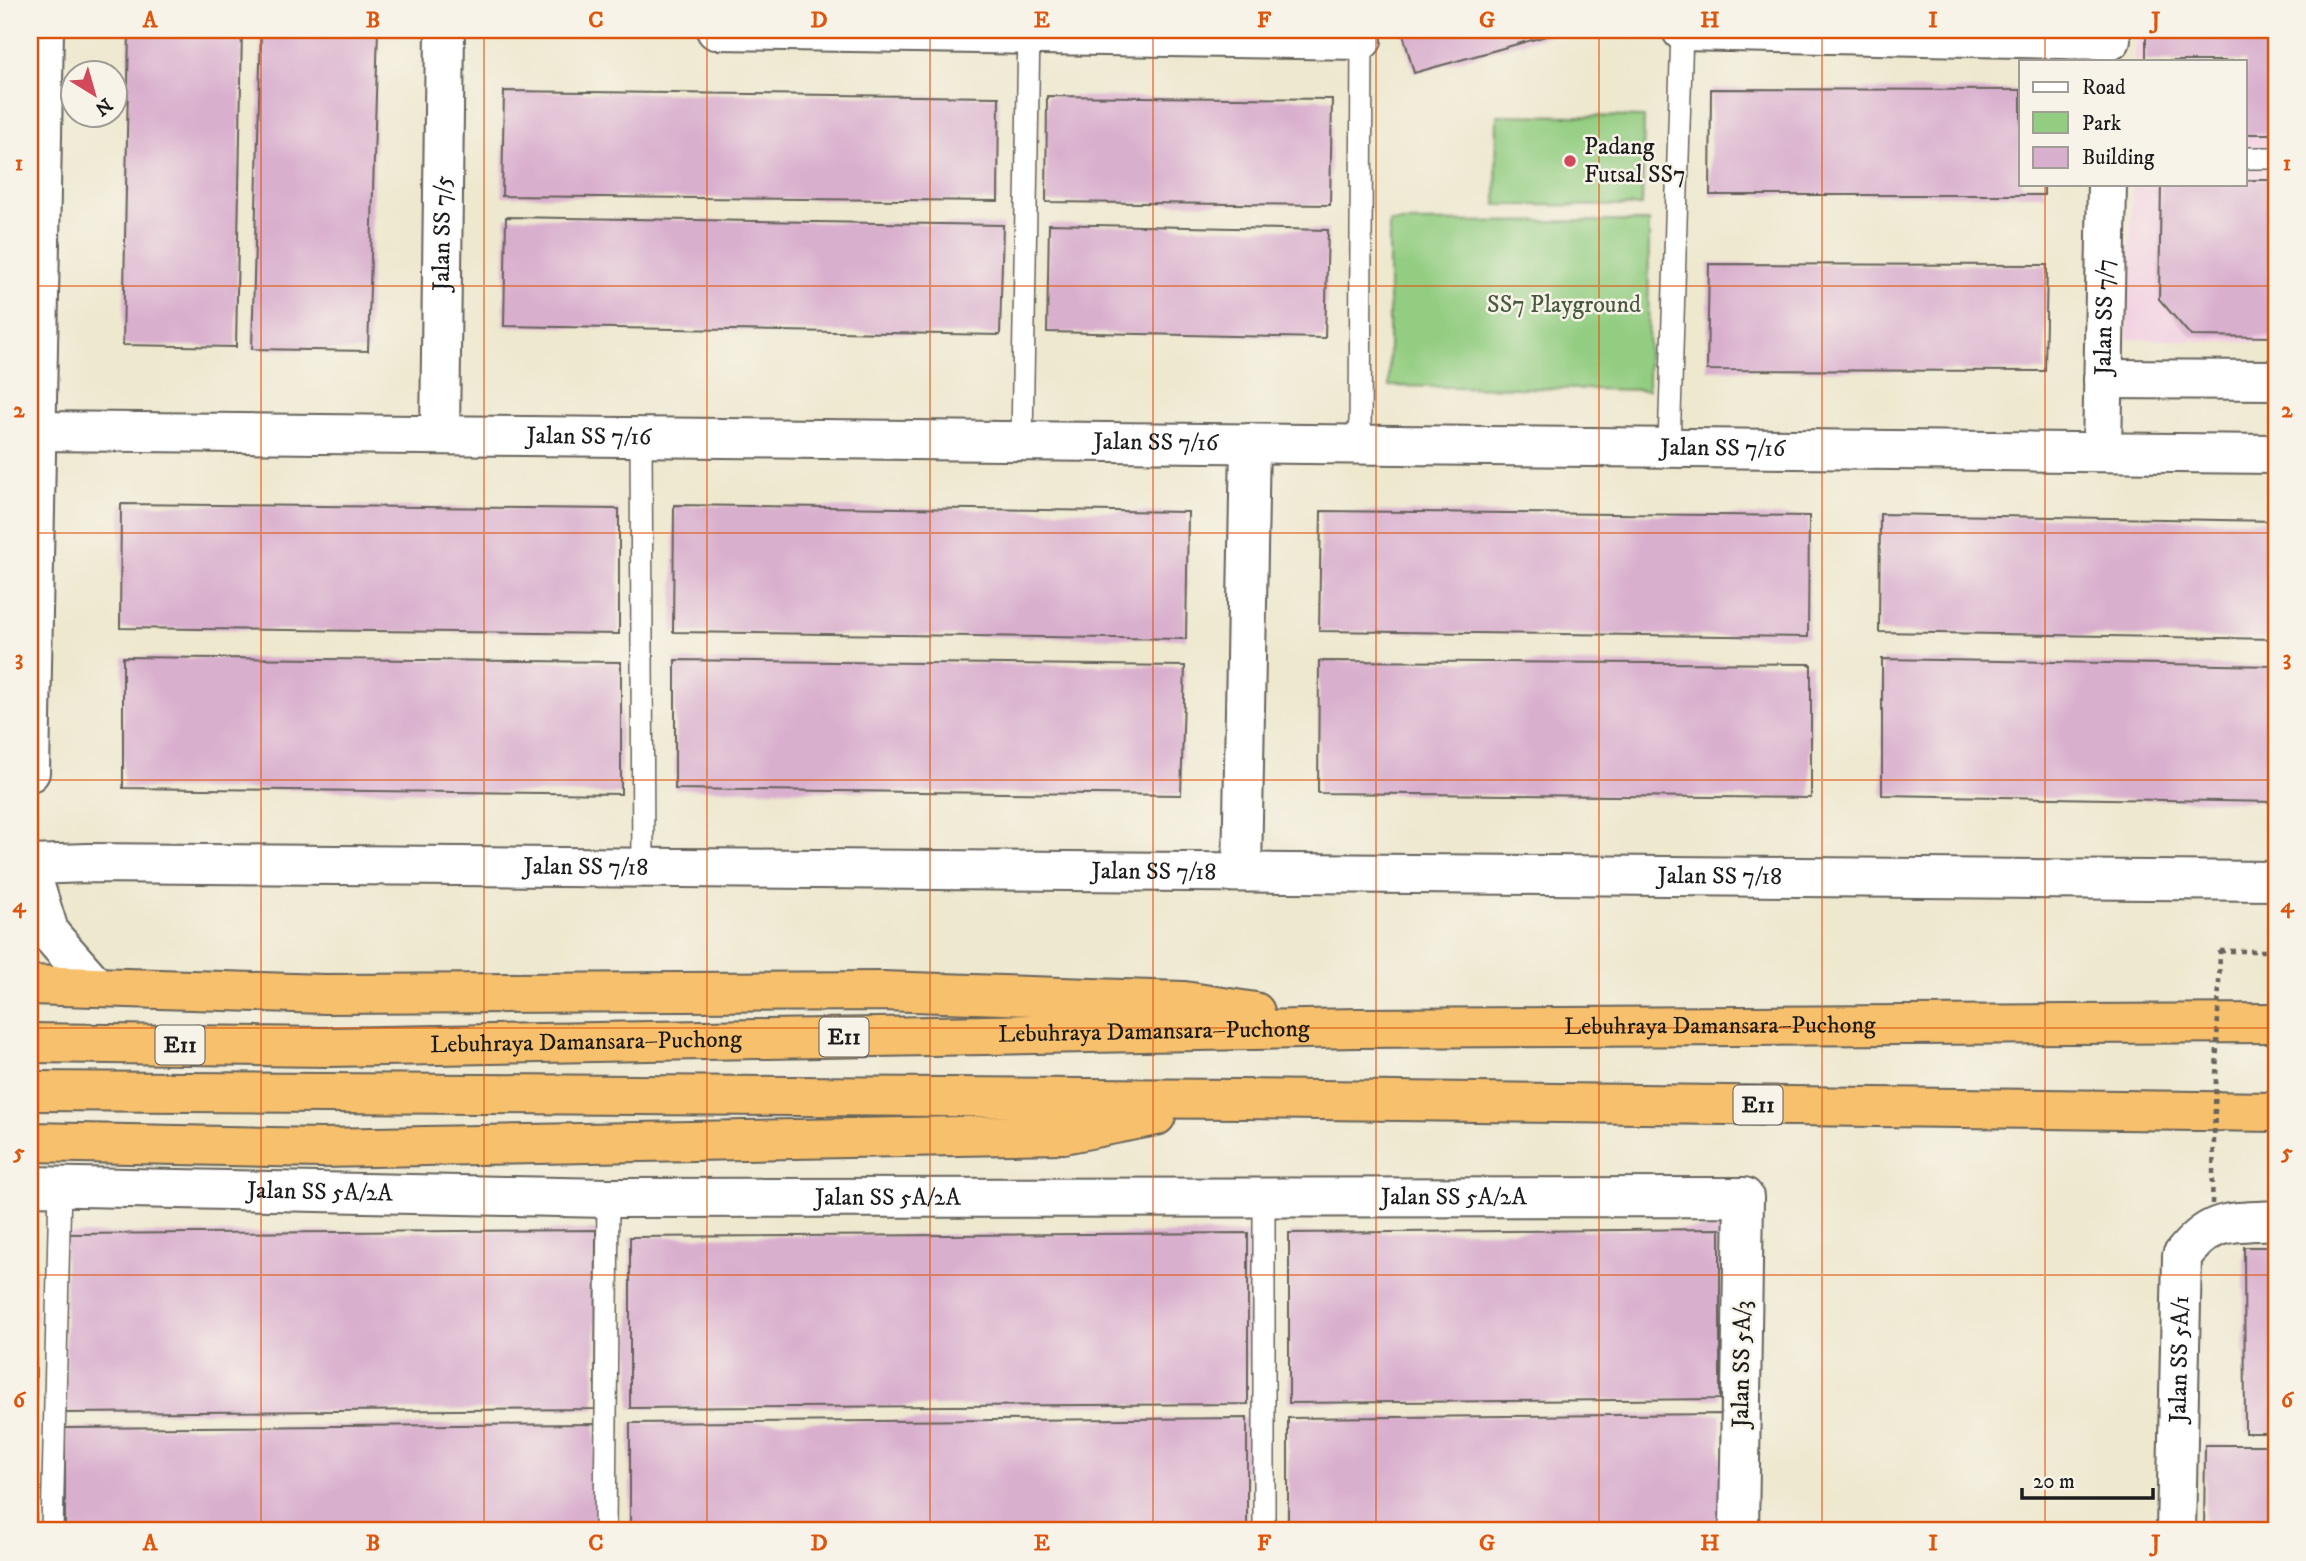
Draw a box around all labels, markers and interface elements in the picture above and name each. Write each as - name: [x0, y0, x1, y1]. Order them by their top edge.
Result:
- text: A: [142, 6, 159, 35]
- text: B: [366, 6, 380, 35]
- text: C: [588, 6, 604, 35]
- text: D: [810, 6, 828, 35]
- text: E: [1034, 6, 1050, 35]
- text: F: [1257, 6, 1272, 35]
- text: G: [1479, 6, 1495, 35]
- text: H: [1700, 6, 1720, 35]
- text: I: [1928, 6, 1938, 35]
- text: J: [2148, 6, 2161, 35]
- north arrow: [60, 60, 130, 130]
- legend: [2019, 60, 2246, 186]
- text: Road: [2082, 75, 2126, 101]
- text: N: [90, 92, 116, 120]
- text: Park: [2082, 111, 2122, 137]
- place label: Padang Futsal SS7: [1584, 132, 1686, 190]
- text: Building: [2082, 145, 2155, 171]
- text: 1: [15, 149, 23, 178]
- text: 1: [2283, 149, 2291, 178]
- marker: Padang Futsal SS7: [1562, 153, 1578, 169]
- street label: Jalan SS 7/5: [427, 175, 458, 293]
- street label: Jalan SS 7/7: [2088, 259, 2121, 377]
- park label: SS7 Playground: [1487, 290, 1641, 320]
- text: 2: [13, 396, 25, 425]
- text: 2: [2281, 396, 2293, 425]
- street label: Jalan SS 7/16: [524, 421, 653, 452]
- street label: Jalan SS 7/16: [1091, 427, 1220, 458]
- street label: Jalan SS 7/16: [1658, 433, 1787, 464]
- text: 3: [15, 644, 23, 673]
- text: 3: [2283, 644, 2291, 673]
- street label: Jalan SS 7/18: [522, 852, 648, 883]
- street label: Jalan SS 7/18: [1090, 856, 1216, 887]
- street label: Jalan SS 7/18: [1656, 861, 1782, 892]
- text: 4: [12, 891, 27, 920]
- text: 4: [2280, 891, 2295, 920]
- street label: Lebuhraya Damansara–Puchong: [1564, 1010, 1876, 1042]
- street label: Lebuhraya Damansara–Puchong: [998, 1014, 1310, 1050]
- road number: E11: [820, 1018, 868, 1056]
- street label: Lebuhraya Damansara–Puchong: [430, 1024, 742, 1060]
- road number: E11: [156, 1026, 204, 1064]
- road number: E11: [1734, 1086, 1782, 1124]
- text: 5: [12, 1138, 25, 1167]
- text: 5: [2280, 1138, 2293, 1167]
- street label: Jalan SS 5A/2A: [245, 1175, 394, 1209]
- street label: Jalan SS 5A/2A: [1379, 1182, 1527, 1212]
- street label: Jalan SS 5A/2A: [813, 1183, 961, 1213]
- street label: Jalan SS 5A/1: [2163, 1295, 2196, 1425]
- street label: Jalan SS 5A/3: [1726, 1300, 1758, 1430]
- text: 6: [13, 1386, 27, 1415]
- text: 6: [2281, 1386, 2295, 1415]
- scale bar: [2022, 1456, 2154, 1500]
- text: 20 m: [2033, 1469, 2075, 1495]
- text: A: [142, 1529, 159, 1558]
- text: B: [366, 1529, 380, 1558]
- text: C: [588, 1529, 604, 1558]
- text: D: [810, 1529, 828, 1558]
- text: E: [1034, 1529, 1050, 1558]
- text: F: [1257, 1529, 1272, 1558]
- text: G: [1479, 1529, 1495, 1558]
- text: H: [1700, 1529, 1720, 1558]
- text: I: [1928, 1529, 1938, 1558]
- text: J: [2148, 1529, 2161, 1558]

